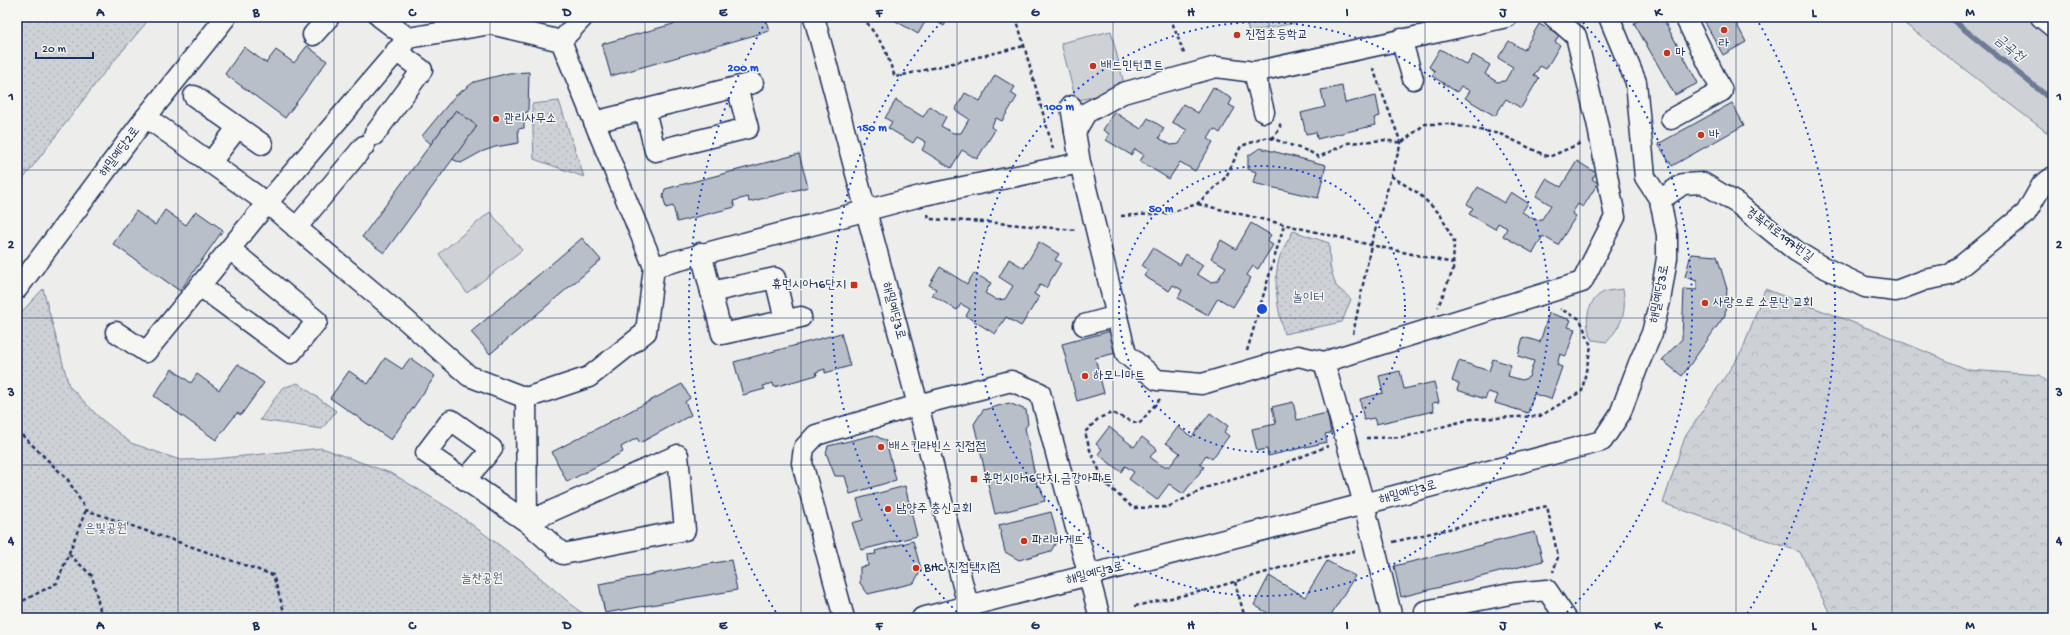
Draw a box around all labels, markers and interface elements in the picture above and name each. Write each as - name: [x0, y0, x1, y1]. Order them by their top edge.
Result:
- text: A: [95, 6, 105, 21]
- text: B: [252, 6, 261, 21]
- text: C: [407, 6, 417, 21]
- text: D: [562, 6, 572, 21]
- text: E: [719, 6, 728, 21]
- text: F: [875, 6, 884, 21]
- text: G: [1031, 6, 1040, 21]
- text: H: [1187, 6, 1195, 21]
- text: I: [1345, 6, 1349, 21]
- text: J: [1499, 6, 1508, 21]
- text: K: [1653, 6, 1663, 21]
- text: L: [1812, 6, 1818, 21]
- text: M: [1965, 6, 1975, 21]
- marker: 라: [1719, 25, 1729, 35]
- place label: 진접초등학교: [1245, 28, 1308, 43]
- marker: 진접초등학교: [1232, 30, 1242, 40]
- water label: 금곡천: [1991, 32, 2029, 67]
- scale bar: [36, 34, 93, 60]
- place label: 라: [1719, 37, 1730, 52]
- text: 20 m: [42, 43, 67, 57]
- place label: 마: [1675, 46, 1686, 61]
- marker: 마: [1662, 48, 1672, 58]
- place label: 배드민턴코트: [1101, 59, 1164, 74]
- marker: 배드민턴코트: [1088, 61, 1098, 71]
- text: 200 m: [728, 62, 759, 76]
- text: 1: [7, 90, 14, 105]
- text: 1: [2055, 90, 2062, 105]
- text: 100 m: [1043, 101, 1074, 115]
- place label: 관리사무소: [504, 112, 556, 127]
- marker: 관리사무소: [491, 114, 501, 124]
- text: 150 m: [856, 122, 887, 136]
- street label: 해밀예당2로: [96, 124, 144, 180]
- place label: 바: [1709, 128, 1720, 143]
- marker: 바: [1696, 130, 1706, 140]
- text: 50 m: [1149, 203, 1174, 217]
- street label: 경복대로197번길: [1742, 205, 1816, 265]
- text: 2: [8, 238, 15, 253]
- text: 2: [2056, 238, 2063, 253]
- street label: 해밀예당3로: [1647, 264, 1673, 324]
- place label: 휴먼시아16단지: [771, 277, 846, 293]
- marker: 휴먼시아16단지: [849, 280, 859, 290]
- street label: 해밀예당3로: [878, 281, 908, 341]
- park label: 놀이터: [1292, 290, 1324, 306]
- place label: 사랑으로 소문난 교회: [1712, 296, 1813, 311]
- marker: 사랑으로 소문난 교회: [1700, 298, 1710, 308]
- centre of rings: [1255, 302, 1269, 316]
- place label: 하모니마트: [1093, 369, 1145, 384]
- marker: 하모니마트: [1080, 371, 1090, 381]
- text: 3: [7, 386, 15, 401]
- text: 3: [2055, 386, 2063, 401]
- place label: 배스킨라빈스 진접점: [889, 440, 986, 455]
- marker: 배스킨라빈스 진접점: [876, 442, 886, 452]
- place label: 휴먼시아16단지.금강아파트: [982, 471, 1113, 487]
- marker: 휴먼시아16단지.금강아파트: [969, 474, 979, 484]
- street label: 해밀예당3로: [1378, 478, 1438, 508]
- place label: 남양주 충신교회: [896, 502, 972, 517]
- marker: 남양주 충신교회: [883, 504, 893, 514]
- park label: 은빛공원: [85, 522, 127, 537]
- text: 4: [7, 534, 15, 549]
- place label: 파리바게뜨: [1032, 534, 1084, 549]
- text: 4: [2055, 534, 2063, 549]
- marker: 파리바게뜨: [1019, 536, 1029, 546]
- street label: 해밀예당3로: [1065, 560, 1125, 588]
- place label: BHC 진접택지점: [923, 561, 1001, 576]
- marker: BHC 진접택지점: [911, 563, 921, 573]
- park label: 늘찬공원: [461, 572, 503, 587]
- text: A: [95, 619, 105, 634]
- text: B: [252, 619, 261, 634]
- text: C: [407, 619, 417, 634]
- text: D: [562, 619, 572, 634]
- text: E: [719, 619, 728, 634]
- text: F: [875, 619, 884, 634]
- text: G: [1031, 619, 1040, 634]
- text: H: [1187, 619, 1195, 634]
- text: I: [1345, 619, 1349, 634]
- text: J: [1499, 619, 1508, 634]
- text: K: [1653, 619, 1663, 634]
- text: L: [1812, 619, 1818, 634]
- text: M: [1965, 619, 1975, 634]

